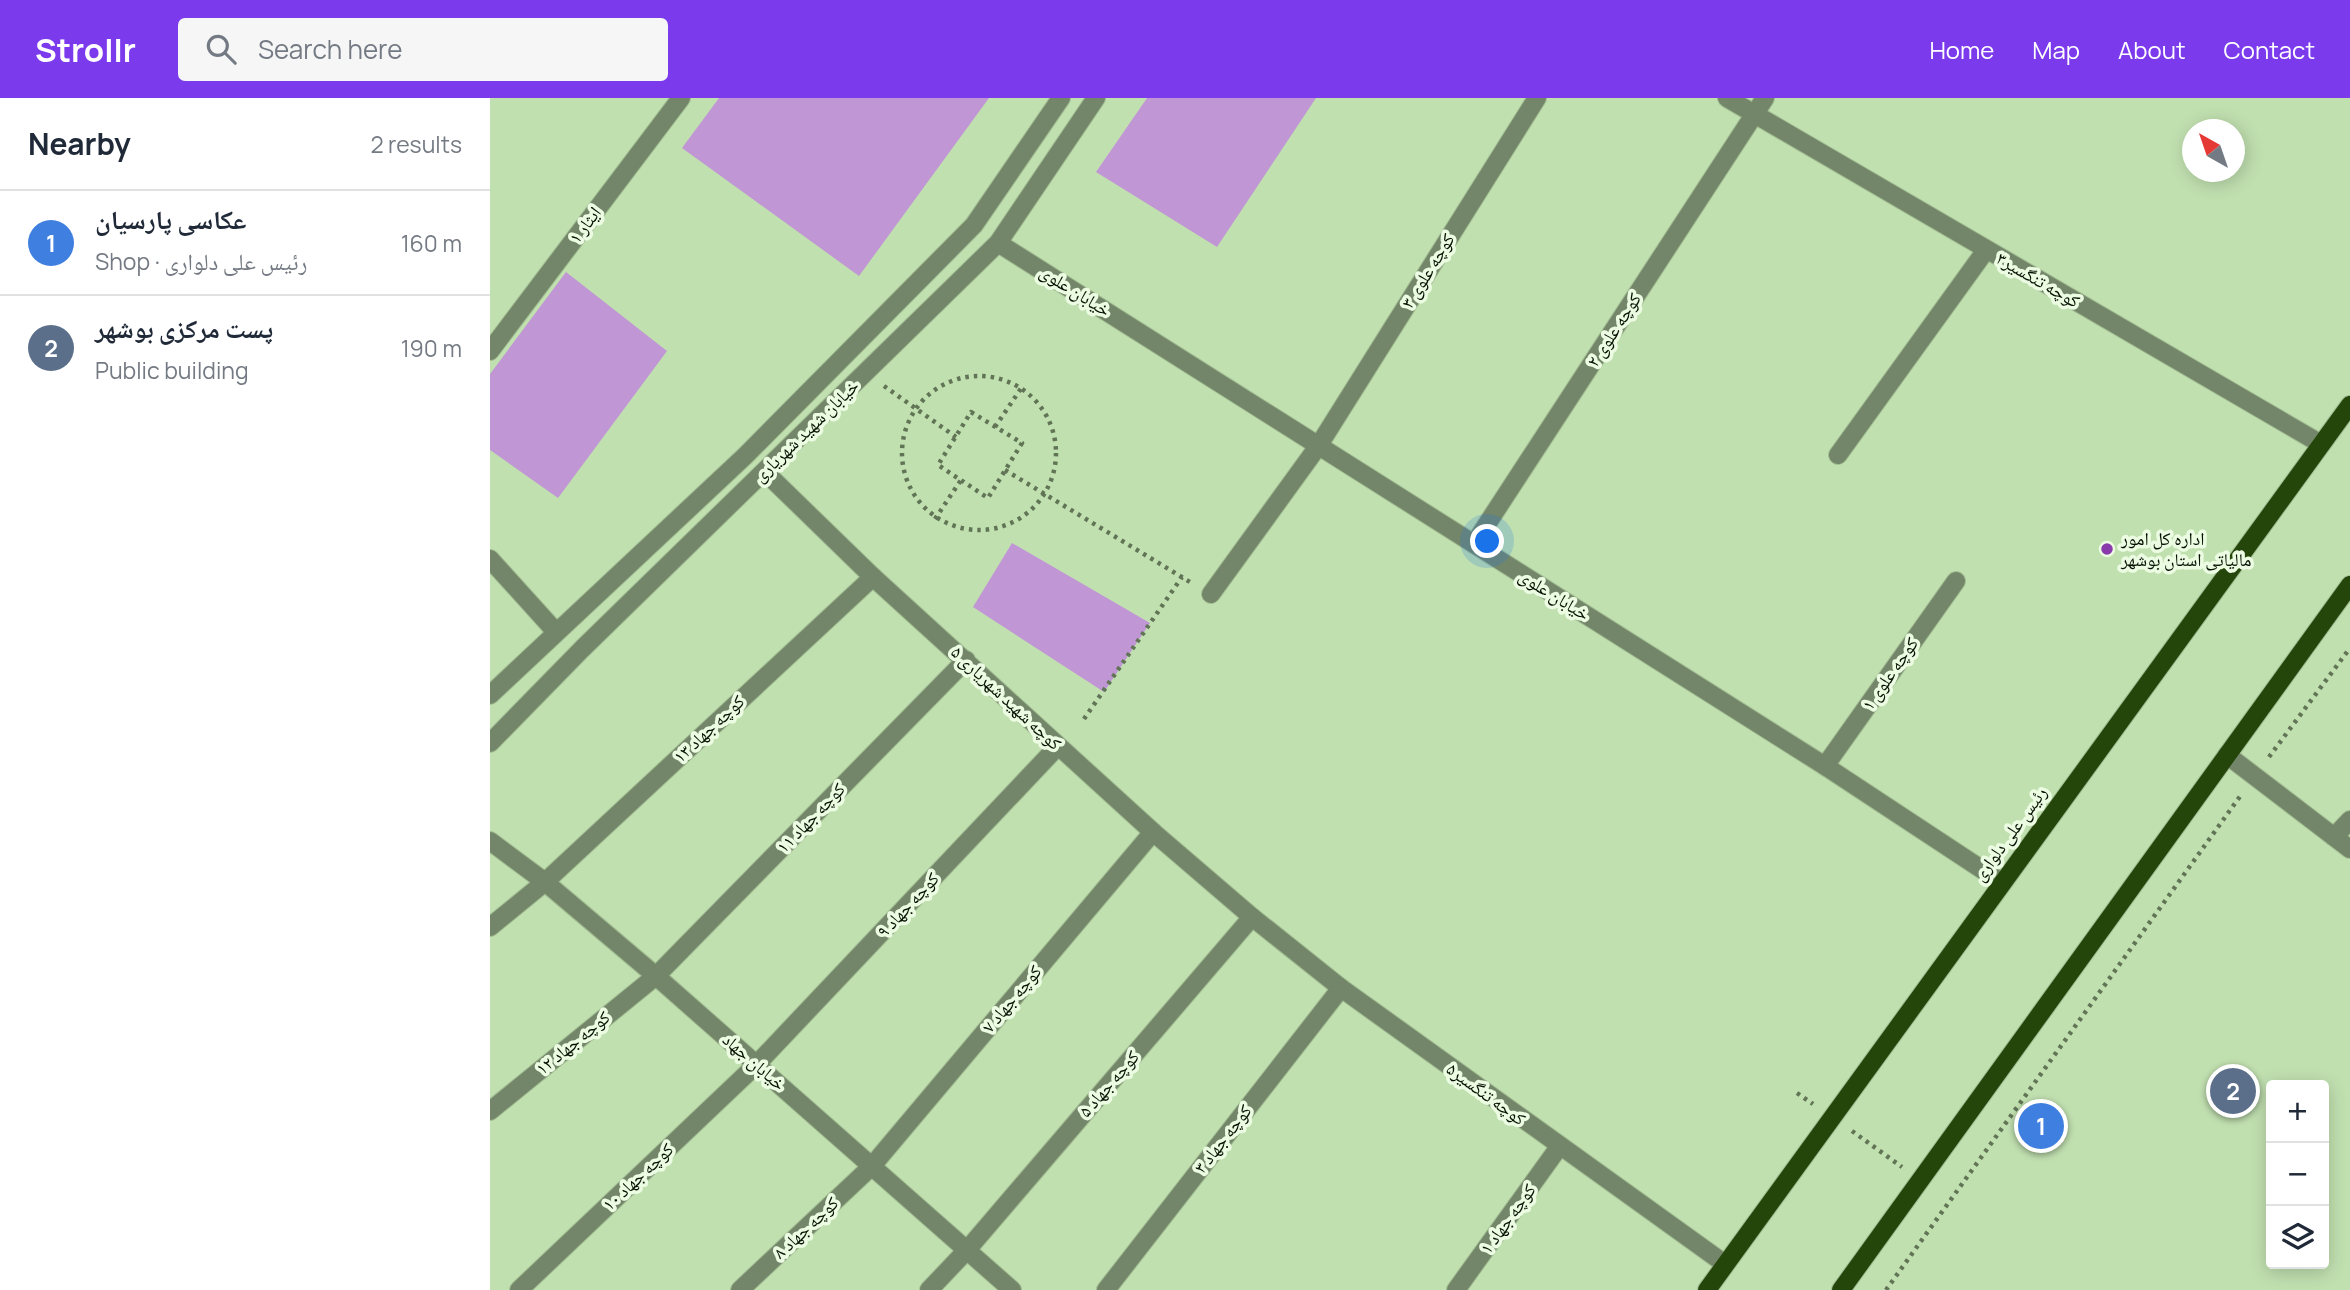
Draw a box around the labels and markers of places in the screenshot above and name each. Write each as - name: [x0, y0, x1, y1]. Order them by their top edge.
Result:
- place label: اداره کل امور مالیاتی استان بوشهر: [2120, 526, 2251, 571]
- marker: اداره کل امور مالیاتی استان بوشهر: [2099, 541, 2115, 557]
- pin: 2: [2210, 1065, 2256, 1117]
- pin: 1: [2018, 1100, 2064, 1152]

